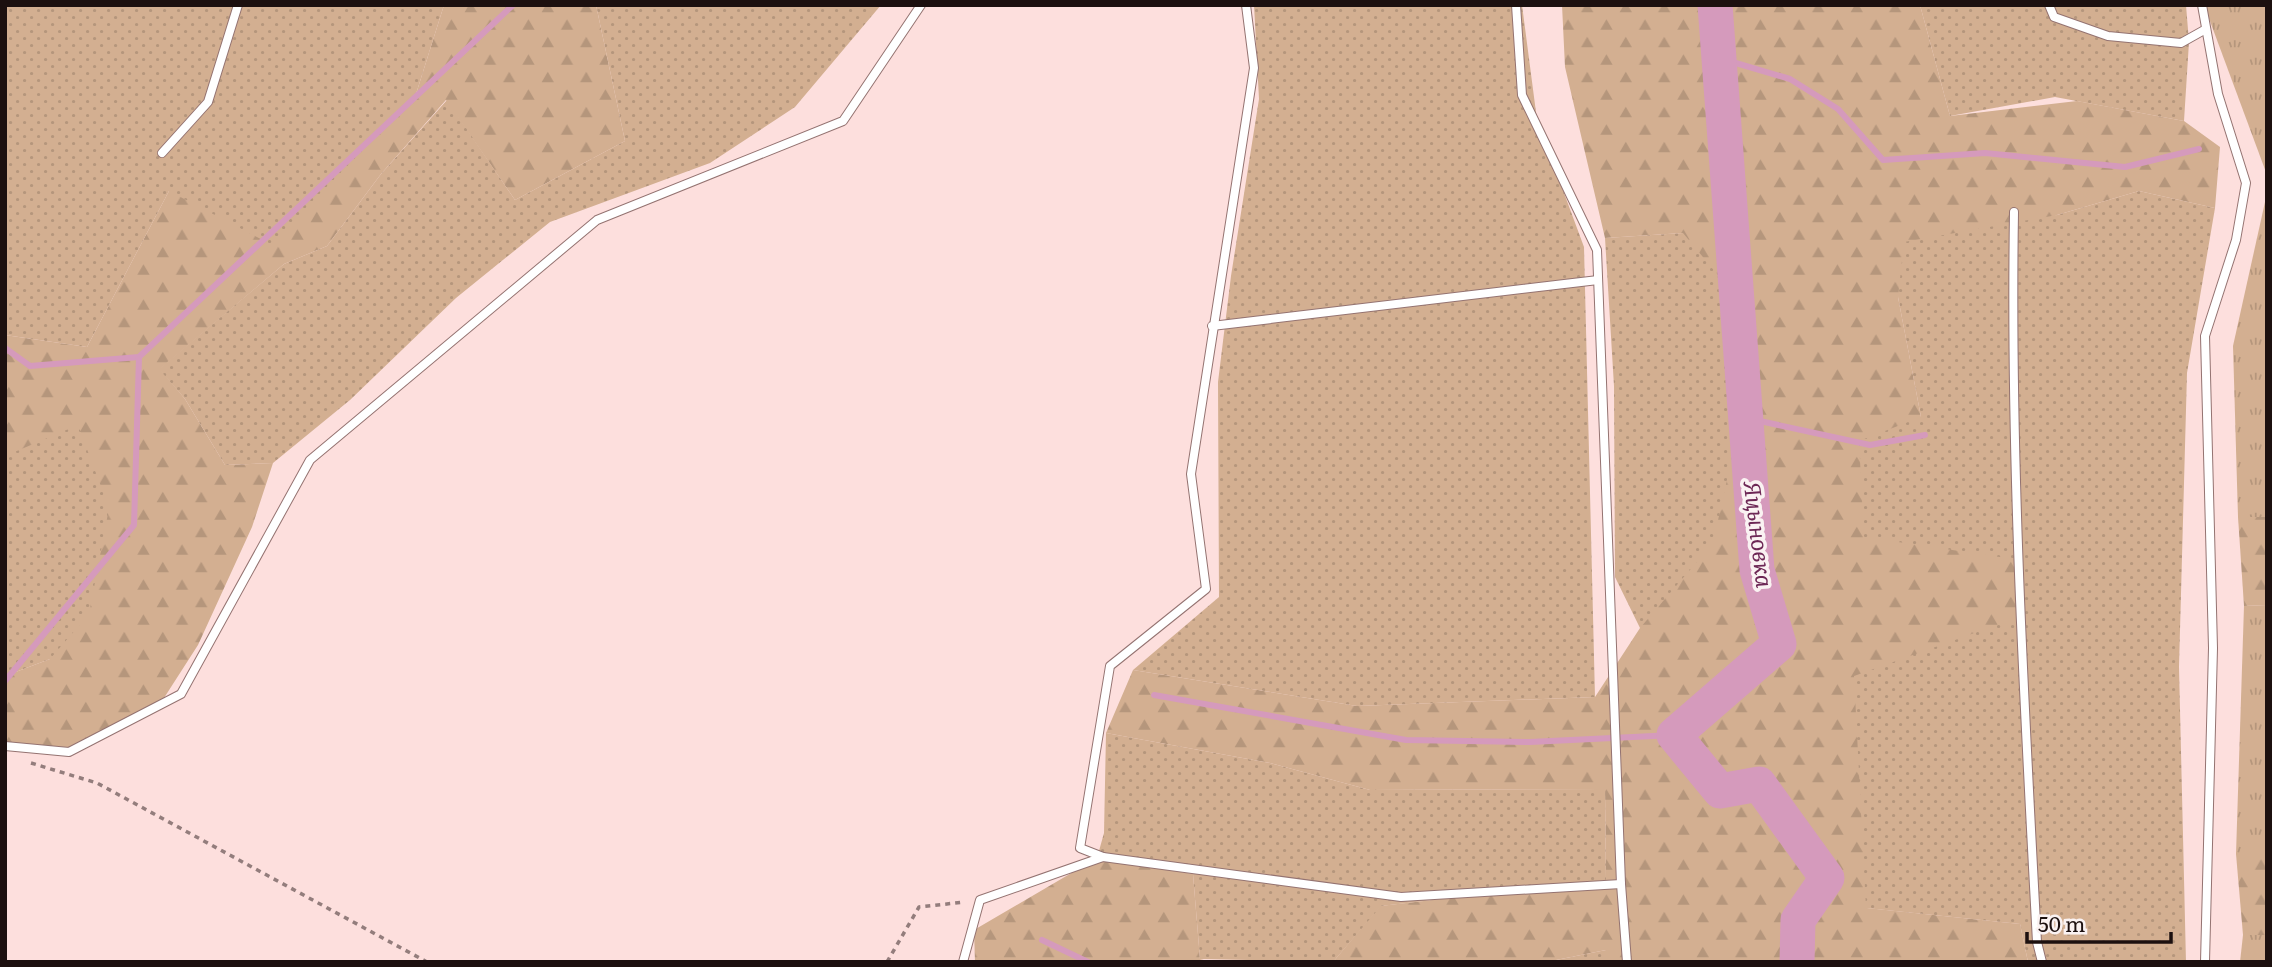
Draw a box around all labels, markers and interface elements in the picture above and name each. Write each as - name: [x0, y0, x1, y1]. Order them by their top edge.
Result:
- water label: Яцыновка: [1737, 478, 1783, 589]
- scale bar: [2027, 900, 2170, 944]
- text: 50 m: [2038, 907, 2085, 938]

